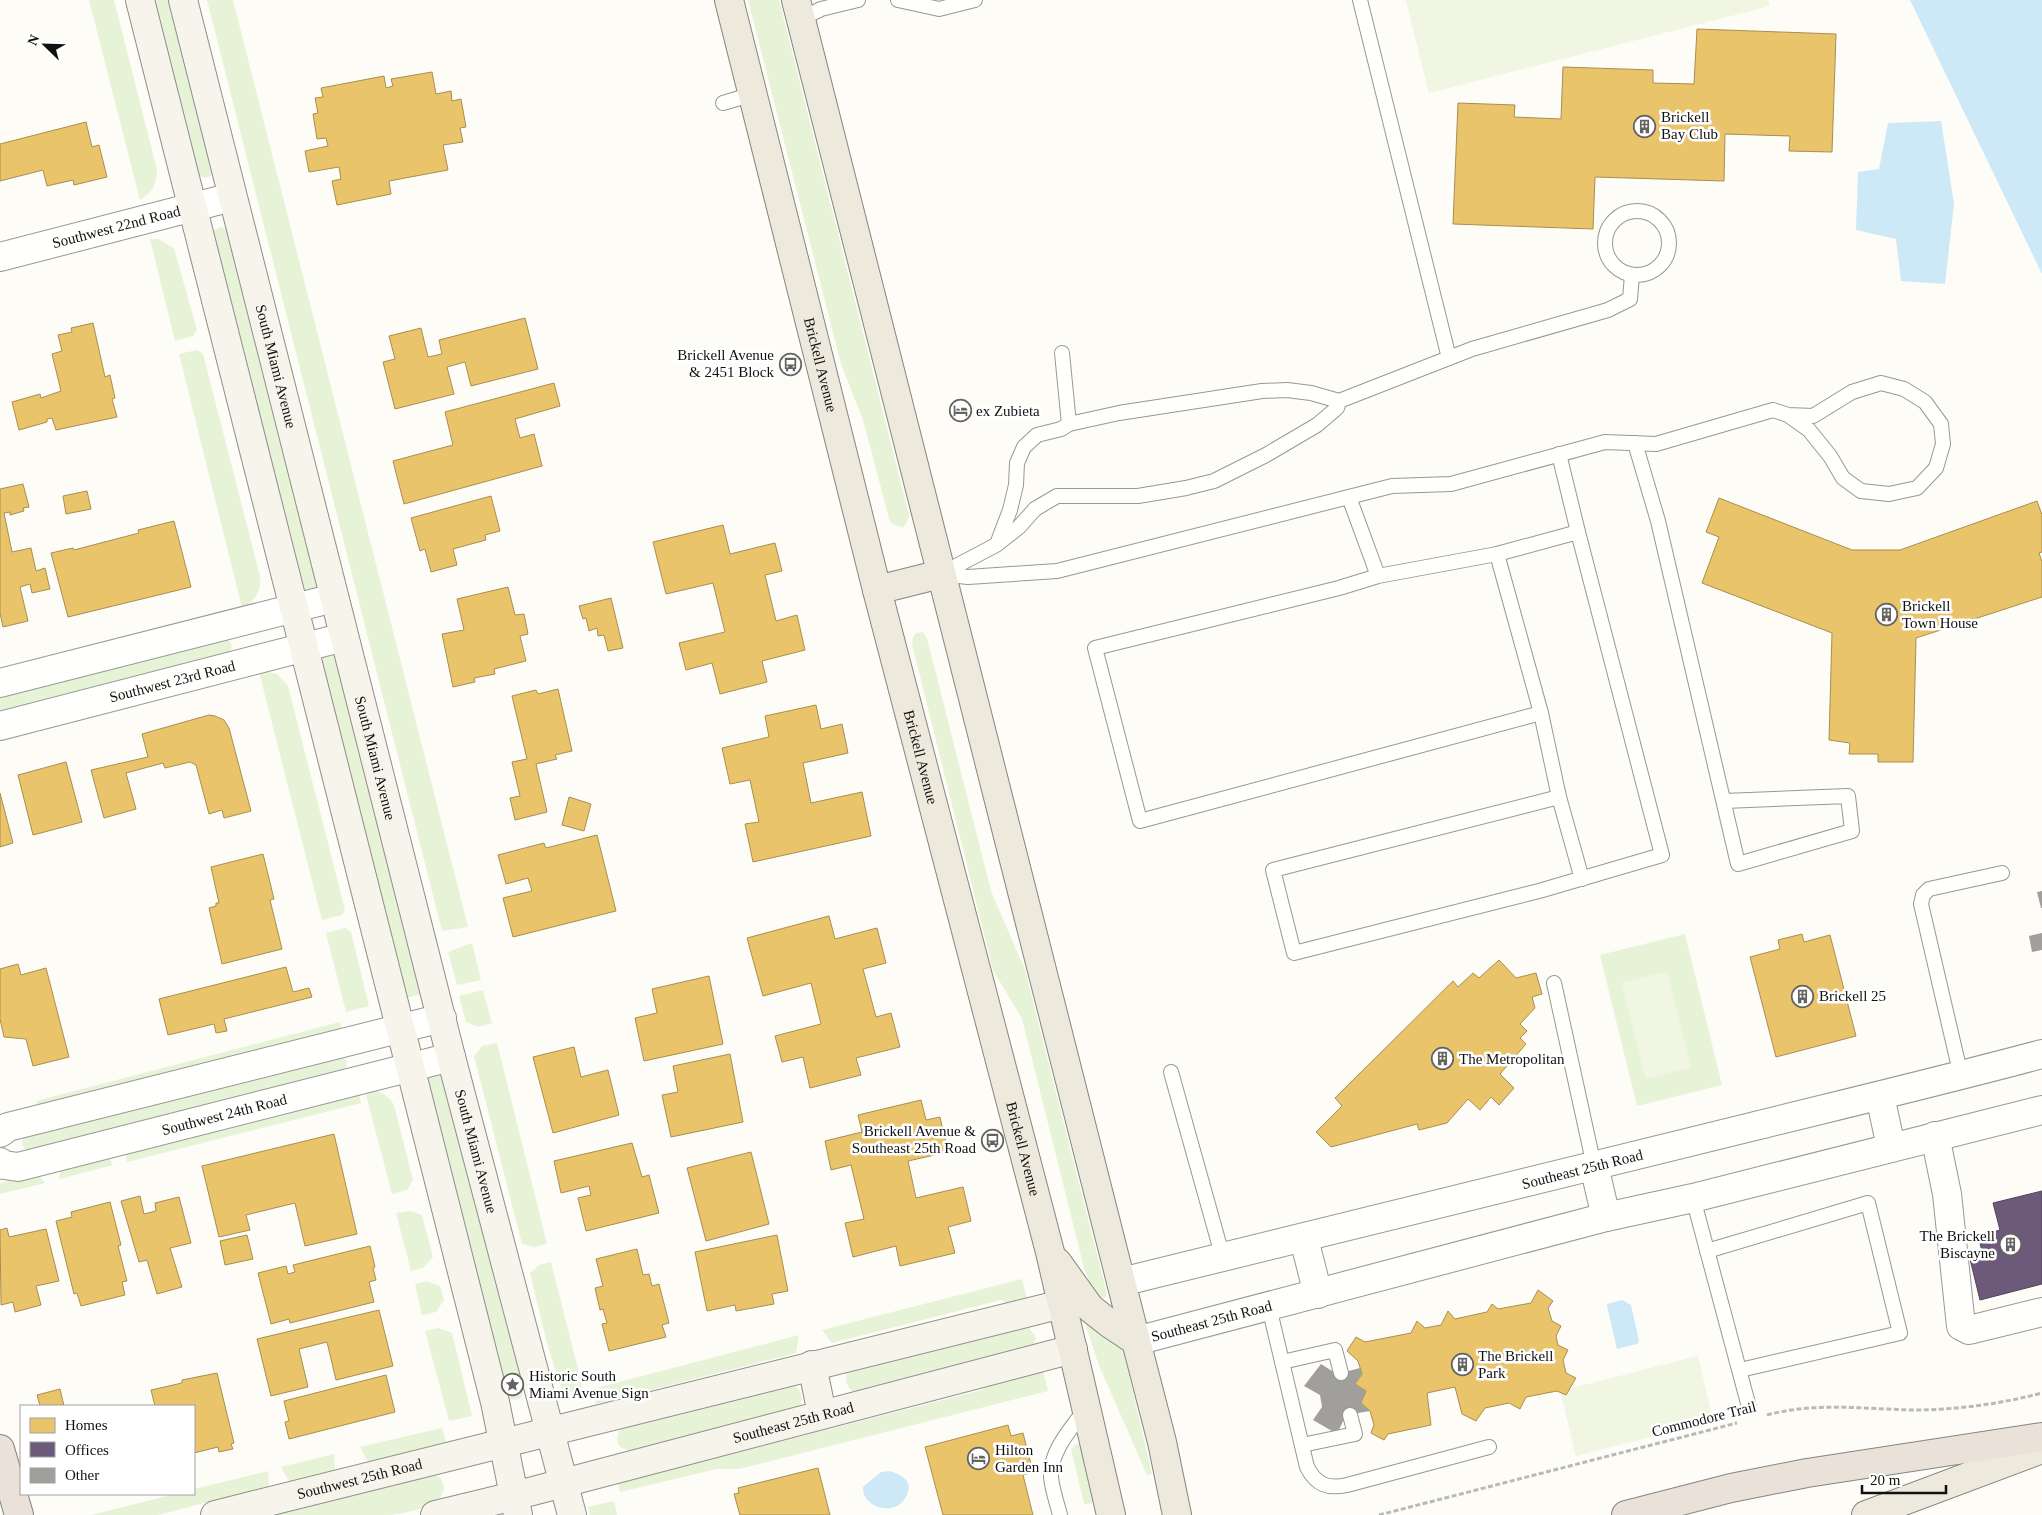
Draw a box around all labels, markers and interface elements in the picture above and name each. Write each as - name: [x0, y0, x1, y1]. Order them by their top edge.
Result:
- north arrow: [20, 20, 70, 70]
- text: N: [25, 33, 42, 48]
- place label: Brickell Bay Club: [1661, 109, 1718, 142]
- building icon: Brickell Bay Club: [1633, 114, 1657, 138]
- street label: Southwest 22nd Road: [50, 203, 182, 251]
- street label: South Miami Avenue: [253, 303, 299, 430]
- street label: Brickell Avenue: [801, 316, 840, 414]
- place label: Brickell Avenue & 2451 Block: [677, 347, 774, 380]
- bus stop icon: Brickell Avenue & 2451 Block: [778, 352, 802, 376]
- hotel icon: ex Zubieta: [948, 399, 972, 423]
- place label: ex Zubieta: [976, 403, 1040, 419]
- place label: Brickell Town House: [1902, 598, 1978, 631]
- building icon: Brickell Town House: [1874, 603, 1898, 627]
- street label: Southwest 23rd Road: [108, 657, 237, 705]
- street label: South Miami Avenue: [352, 694, 399, 822]
- street label: Brickell Avenue: [901, 708, 941, 806]
- building icon: Brickell 25: [1791, 984, 1815, 1008]
- place label: Brickell 25: [1819, 988, 1886, 1004]
- building icon: The Metropolitan: [1431, 1047, 1455, 1071]
- place label: The Metropolitan: [1459, 1051, 1565, 1067]
- street label: South Miami Avenue: [452, 1088, 500, 1215]
- street label: Southwest 24th Road: [160, 1091, 289, 1138]
- street label: Brickell Avenue: [1003, 1100, 1043, 1198]
- place label: Brickell Avenue & Southeast 25th Road: [852, 1123, 976, 1156]
- bus stop icon: Brickell Avenue & Southeast 25th Road: [980, 1128, 1004, 1152]
- street label: Southeast 25th Road: [1520, 1146, 1645, 1192]
- place label: The Brickell Biscayne: [1920, 1228, 1995, 1261]
- building icon: The Brickell Biscayne: [1999, 1233, 2023, 1257]
- street label: Southeast 25th Road: [1149, 1297, 1274, 1345]
- place label: The Brickell Park: [1478, 1348, 1553, 1381]
- building icon: The Brickell Park: [1450, 1353, 1474, 1377]
- place label: Historic South Miami Avenue Sign: [529, 1368, 649, 1401]
- place icon: Historic South Miami Avenue Sign: [501, 1373, 525, 1397]
- street label: Commodore Trail: [1650, 1398, 1758, 1440]
- street label: Southeast 25th Road: [731, 1399, 856, 1446]
- legend: [20, 1405, 195, 1495]
- text: Homes: [65, 1417, 108, 1433]
- text: Offices: [65, 1442, 109, 1458]
- place label: Hilton Garden Inn: [995, 1442, 1063, 1475]
- hotel icon: Hilton Garden Inn: [967, 1447, 991, 1471]
- street label: Southwest 25th Road: [295, 1456, 424, 1502]
- scale bar: [1862, 1462, 1946, 1494]
- text: Other: [65, 1467, 99, 1483]
- text: 20 m: [1870, 1472, 1901, 1488]

